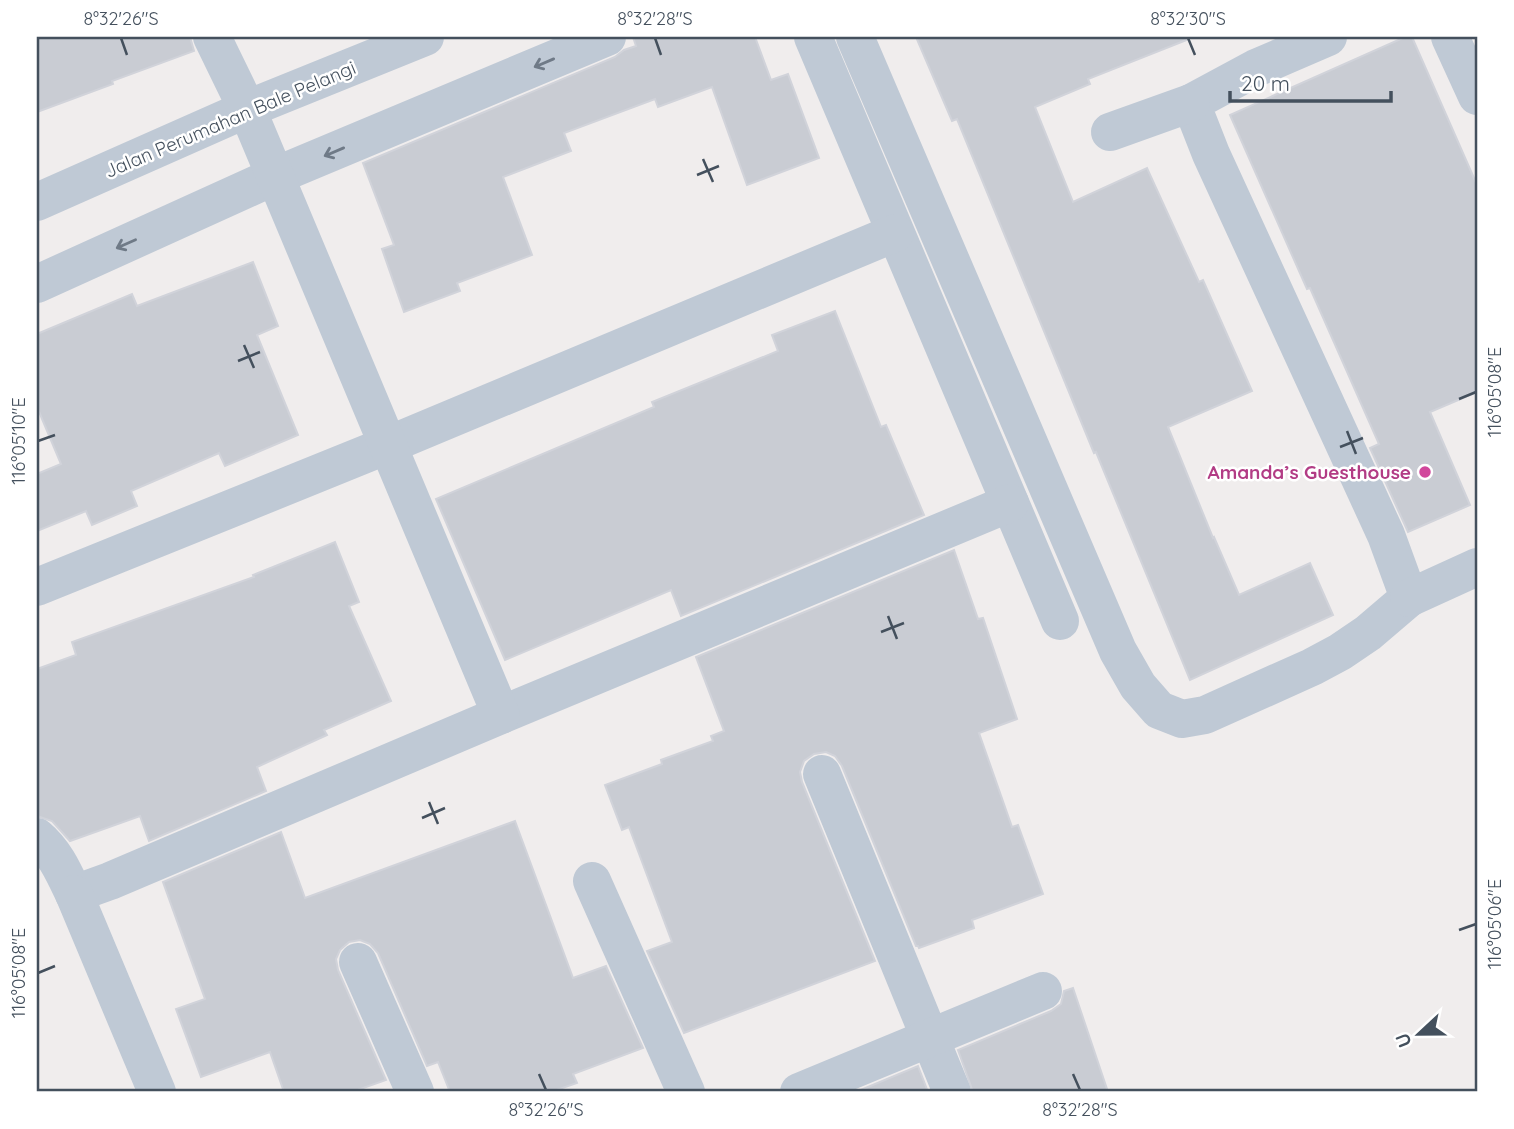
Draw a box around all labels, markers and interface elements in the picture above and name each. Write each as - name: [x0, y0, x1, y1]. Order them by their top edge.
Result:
- text: 8°32'26"S: [83, 7, 159, 30]
- text: 8°32'28"S: [617, 7, 693, 30]
- text: 8°32'30"S: [1150, 7, 1226, 30]
- street label: Jalan Perumahan Bale Pelangi: [101, 55, 359, 183]
- one-way arrow: [534, 57, 555, 70]
- scale bar: [1230, 60, 1392, 104]
- text: 20 m: [1241, 70, 1290, 96]
- one-way arrow: [324, 146, 345, 159]
- one-way arrow: [116, 238, 137, 251]
- text: 116°05'08"E: [1483, 347, 1506, 437]
- text: 116°05'10"E: [7, 397, 30, 485]
- place label: Amanda’s Guesthouse: [1207, 460, 1411, 484]
- marker: Amanda’s Guesthouse: [1417, 464, 1433, 480]
- text: 116°05'06"E: [1483, 879, 1506, 969]
- text: 116°05'08"E: [7, 928, 30, 1018]
- north arrow: [1384, 1000, 1454, 1070]
- text: U: [1390, 1030, 1417, 1051]
- text: 8°32'26"S: [508, 1098, 584, 1121]
- text: 8°32'28"S: [1042, 1098, 1118, 1121]

